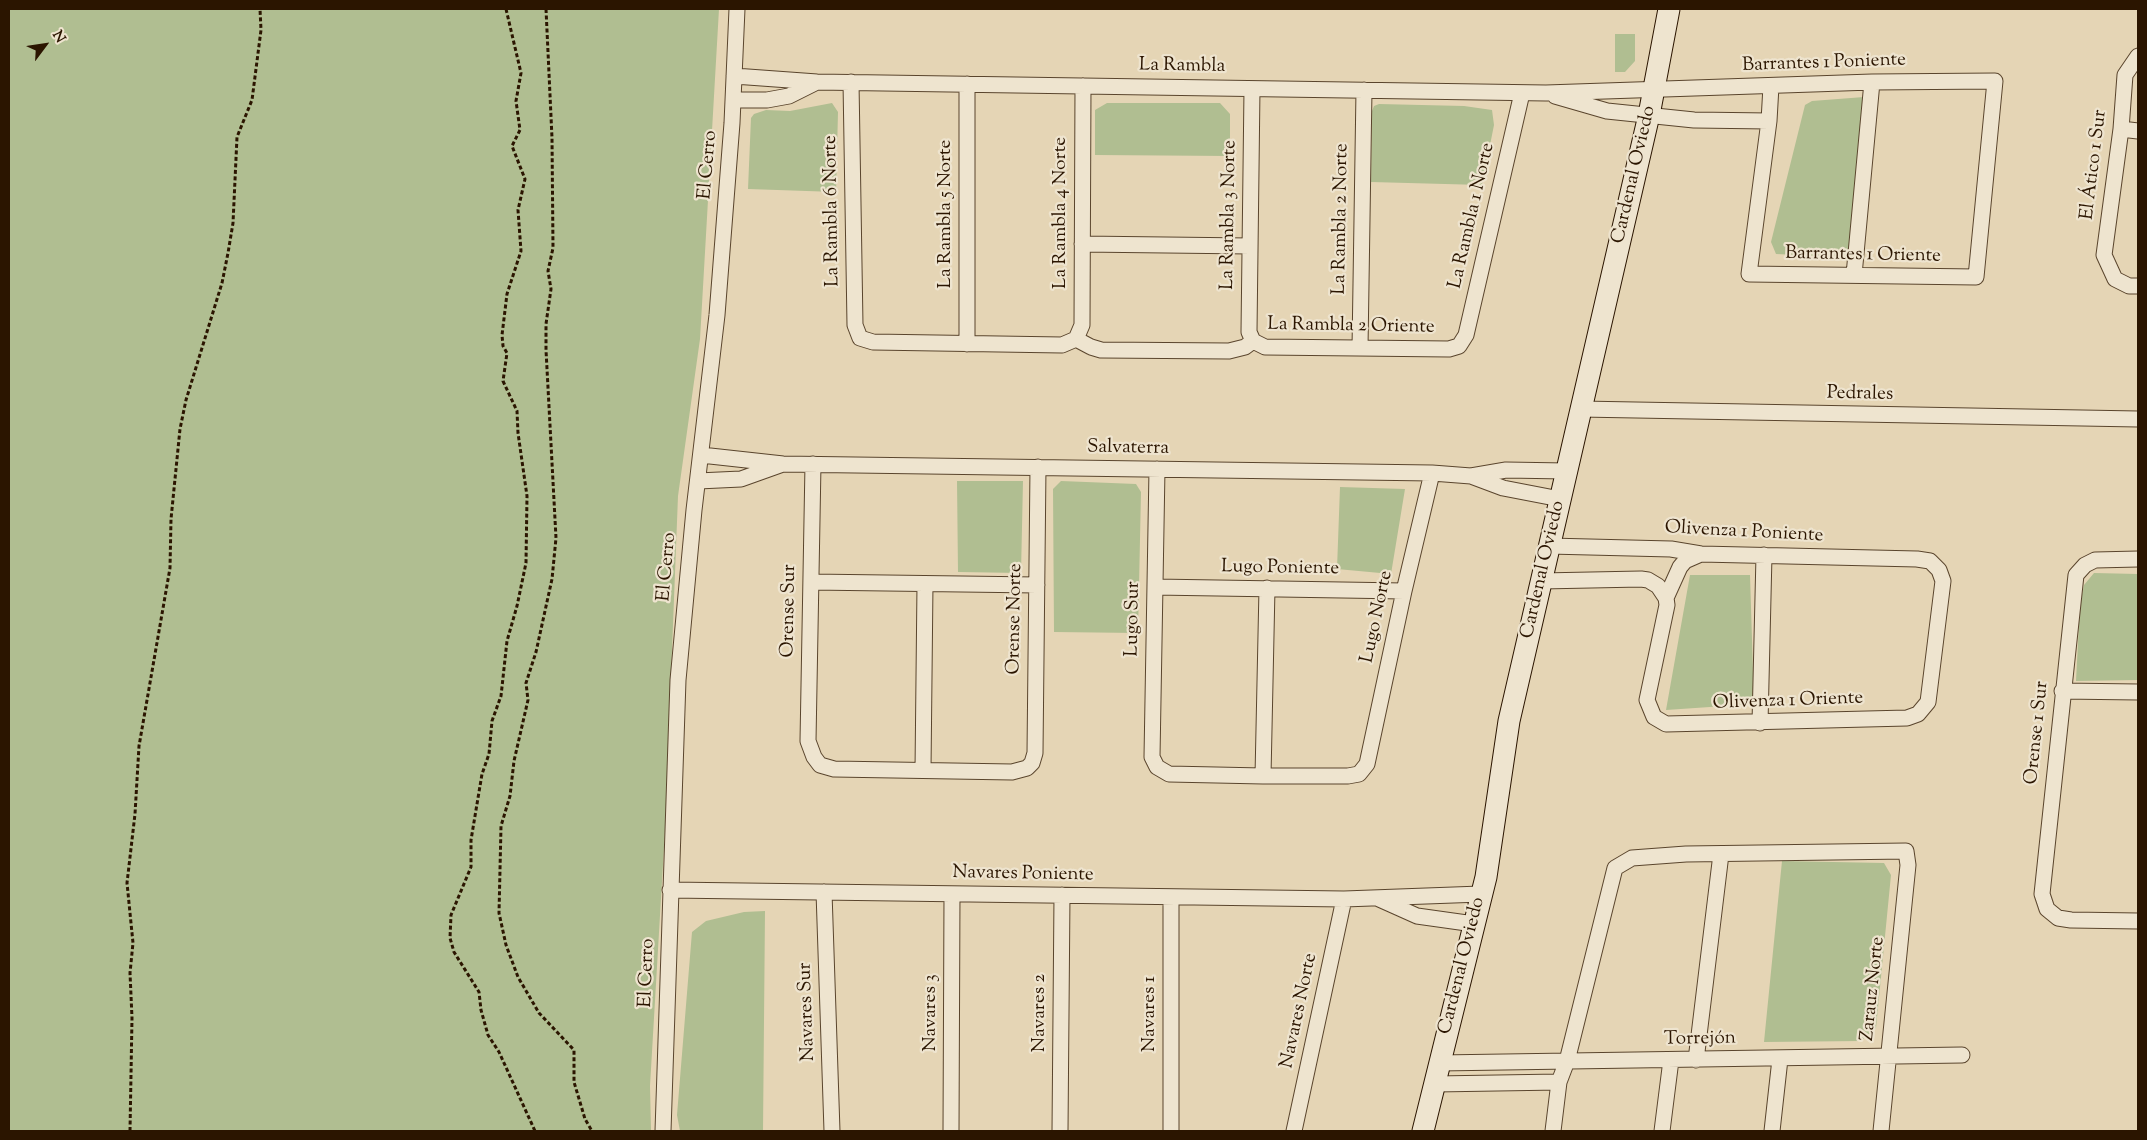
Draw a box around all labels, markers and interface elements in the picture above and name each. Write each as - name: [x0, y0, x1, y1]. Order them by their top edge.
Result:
- north arrow: [20, 20, 70, 70]
- text: N: [46, 27, 69, 47]
- street label: Barrantes 1 Poniente: [1742, 50, 1906, 78]
- street label: La Rambla: [1139, 55, 1225, 79]
- street label: Cardenal Oviedo: [1608, 104, 1662, 246]
- street label: El Ático 1 Sur: [2077, 109, 2113, 221]
- street label: El Cerro: [695, 130, 723, 200]
- street label: La Rambla 6 Norte: [820, 135, 846, 287]
- street label: La Rambla 4 Norte: [1051, 137, 1073, 289]
- street label: La Rambla 5 Norte: [936, 140, 958, 288]
- street label: La Rambla 3 Norte: [1217, 140, 1243, 290]
- street label: La Rambla 1 Norte: [1445, 141, 1501, 291]
- street label: La Rambla 2 Norte: [1329, 143, 1355, 295]
- street label: Barrantes 1 Oriente: [1785, 243, 1941, 269]
- street label: La Rambla 2 Oriente: [1267, 314, 1435, 340]
- street label: Pedrales: [1826, 383, 1894, 407]
- street label: Salvaterra: [1087, 437, 1169, 461]
- street label: Cardenal Oviedo: [1517, 499, 1571, 641]
- street label: Olivenza 1 Poniente: [1664, 517, 1824, 549]
- street label: El Cerro: [654, 532, 682, 602]
- street label: Lugo Poniente: [1221, 557, 1339, 581]
- street label: Orense Norte: [1004, 563, 1028, 675]
- street label: Orense Sur: [778, 564, 802, 658]
- street label: Lugo Norte: [1357, 569, 1399, 665]
- street label: Lugo Sur: [1122, 581, 1146, 657]
- street label: Orense 1 Sur: [2021, 680, 2055, 786]
- street label: Olivenza 1 Oriente: [1712, 688, 1864, 716]
- street label: Navares Poniente: [952, 862, 1094, 888]
- street label: Cardenal Oviedo: [1435, 895, 1491, 1037]
- street label: Zarauz Norte: [1857, 936, 1891, 1042]
- street label: El Cerro: [635, 938, 661, 1008]
- street label: Navares Norte: [1277, 951, 1323, 1071]
- street label: Navares Sur: [795, 962, 821, 1062]
- street label: Navares 3: [921, 974, 943, 1052]
- street label: Navares 2: [1030, 974, 1052, 1052]
- street label: Navares 1: [1140, 976, 1162, 1052]
- street label: Torrejón: [1664, 1028, 1736, 1052]

